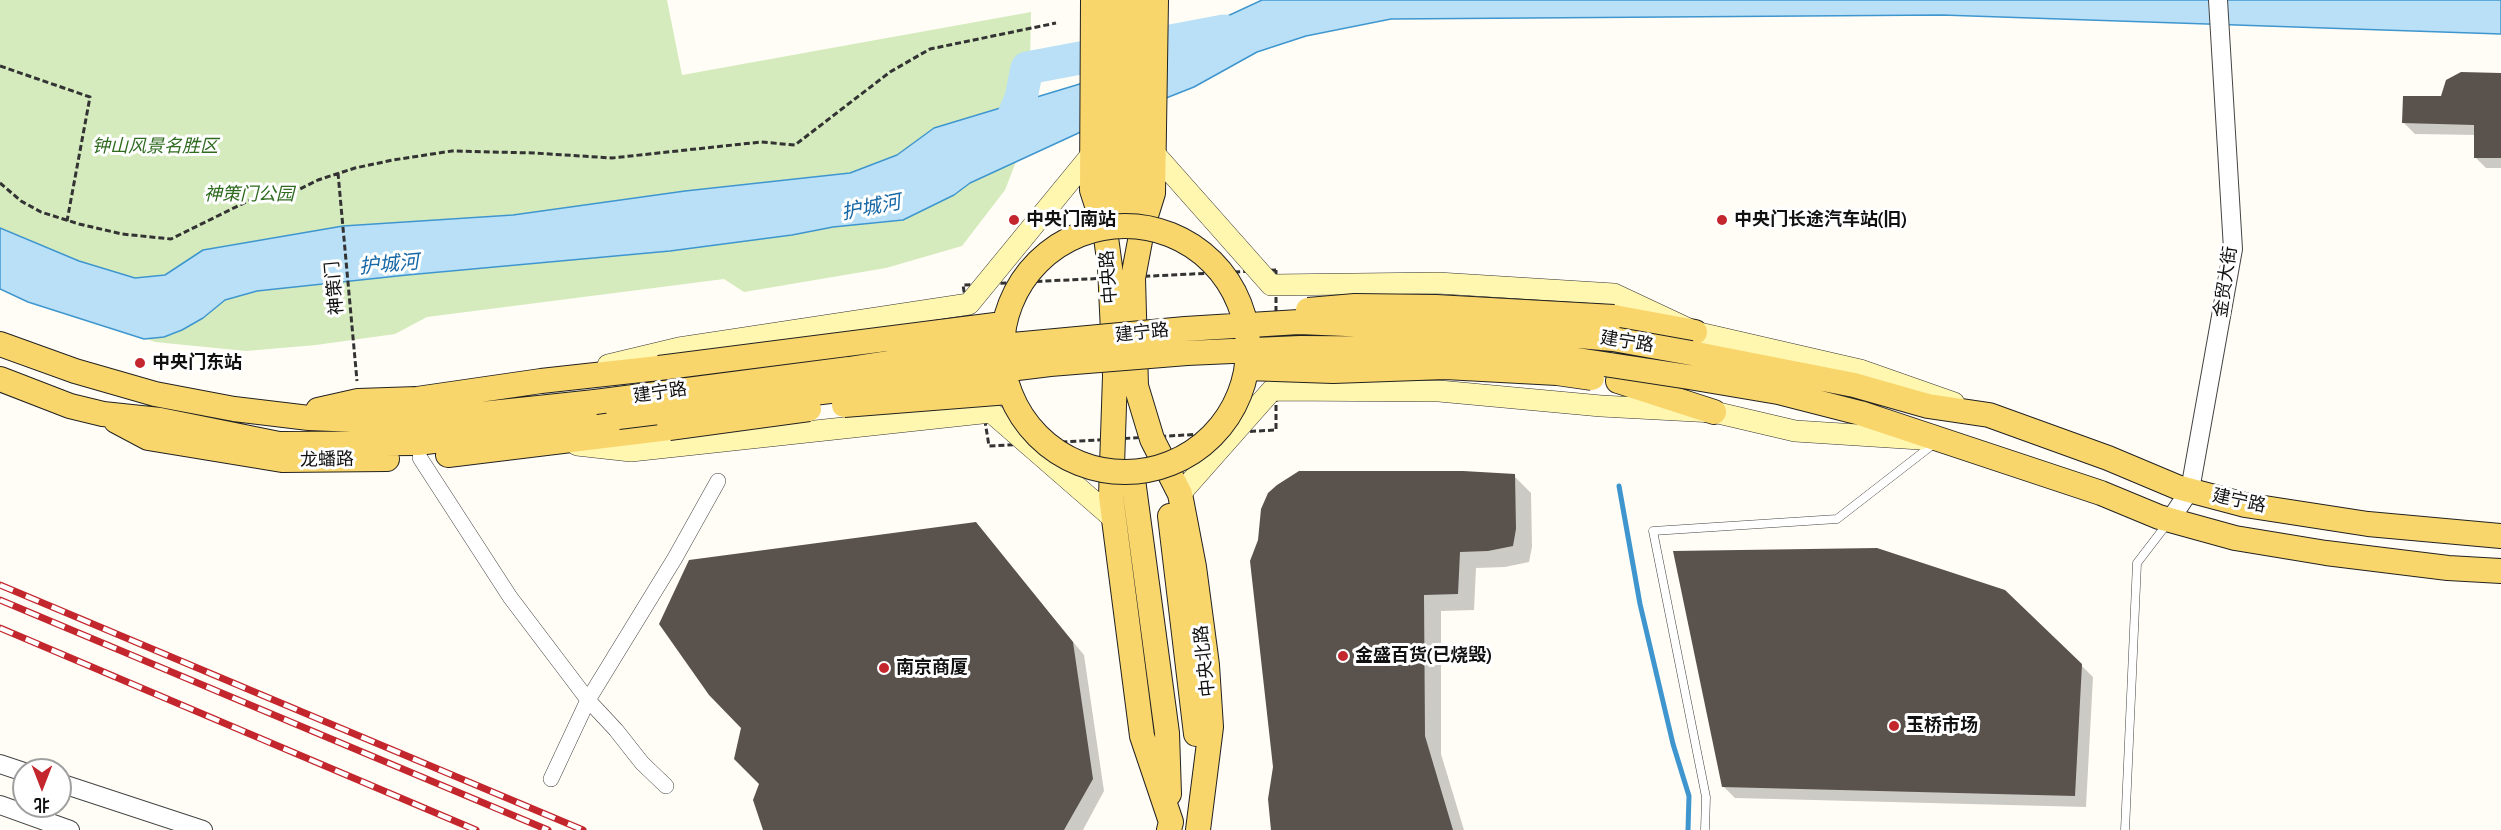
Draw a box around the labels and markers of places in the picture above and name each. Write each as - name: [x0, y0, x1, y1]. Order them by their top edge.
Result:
- place label: 中央门南站: [1026, 209, 1116, 231]
- place label: 中央门长途汽车站(旧): [1734, 209, 1906, 231]
- marker: 中央门南站: [1007, 213, 1021, 227]
- marker: 中央门长途汽车站(旧): [1715, 213, 1729, 227]
- place label: 中央门东站: [152, 352, 242, 374]
- marker: 中央门东站: [133, 356, 147, 370]
- place label: 金盛百货(已烧毁): [1355, 645, 1491, 667]
- marker: 金盛百货(已烧毁): [1336, 649, 1350, 663]
- place label: 南京商厦: [896, 657, 968, 679]
- marker: 南京商厦: [877, 661, 891, 675]
- place label: 玉桥市场: [1906, 715, 1978, 737]
- marker: 玉桥市场: [1887, 719, 1901, 733]

